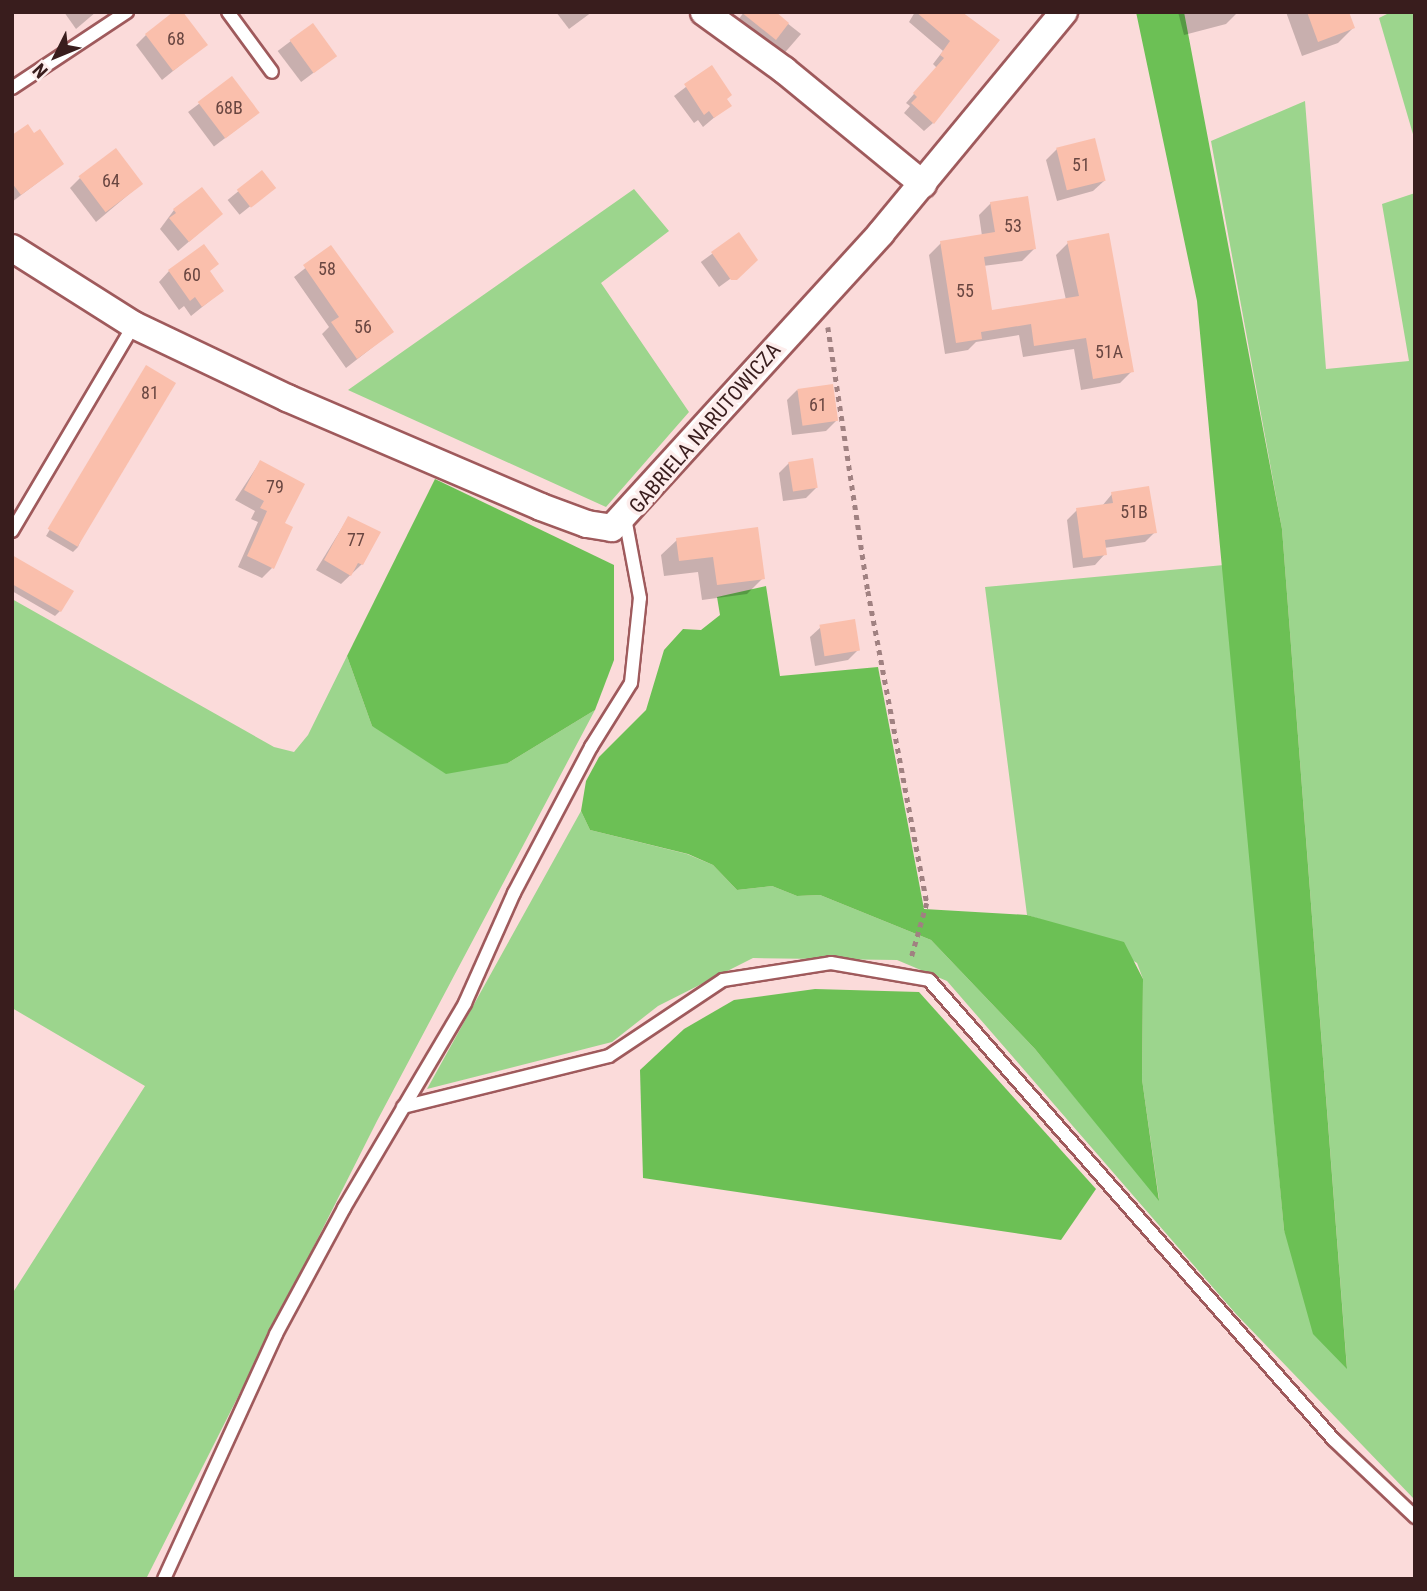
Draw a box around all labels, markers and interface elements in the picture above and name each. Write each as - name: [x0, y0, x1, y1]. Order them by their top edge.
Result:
- north arrow: [21, 21, 91, 91]
- house number: 68: [167, 28, 185, 50]
- text: N: [28, 59, 53, 83]
- house number: 68B: [215, 97, 243, 119]
- house number: 51: [1072, 154, 1090, 176]
- house number: 64: [102, 170, 120, 192]
- house number: 53: [1004, 215, 1022, 237]
- house number: 58: [318, 258, 336, 280]
- house number: 60: [183, 264, 201, 286]
- house number: 55: [956, 280, 974, 302]
- house number: 56: [354, 316, 372, 338]
- street label: GABRIELA NARUTOWICZA: [624, 338, 786, 518]
- house number: 51A: [1095, 341, 1123, 363]
- house number: 81: [141, 382, 159, 404]
- house number: 61: [809, 394, 827, 416]
- house number: 79: [266, 476, 284, 498]
- house number: 51B: [1120, 501, 1148, 523]
- house number: 77: [347, 529, 365, 551]

